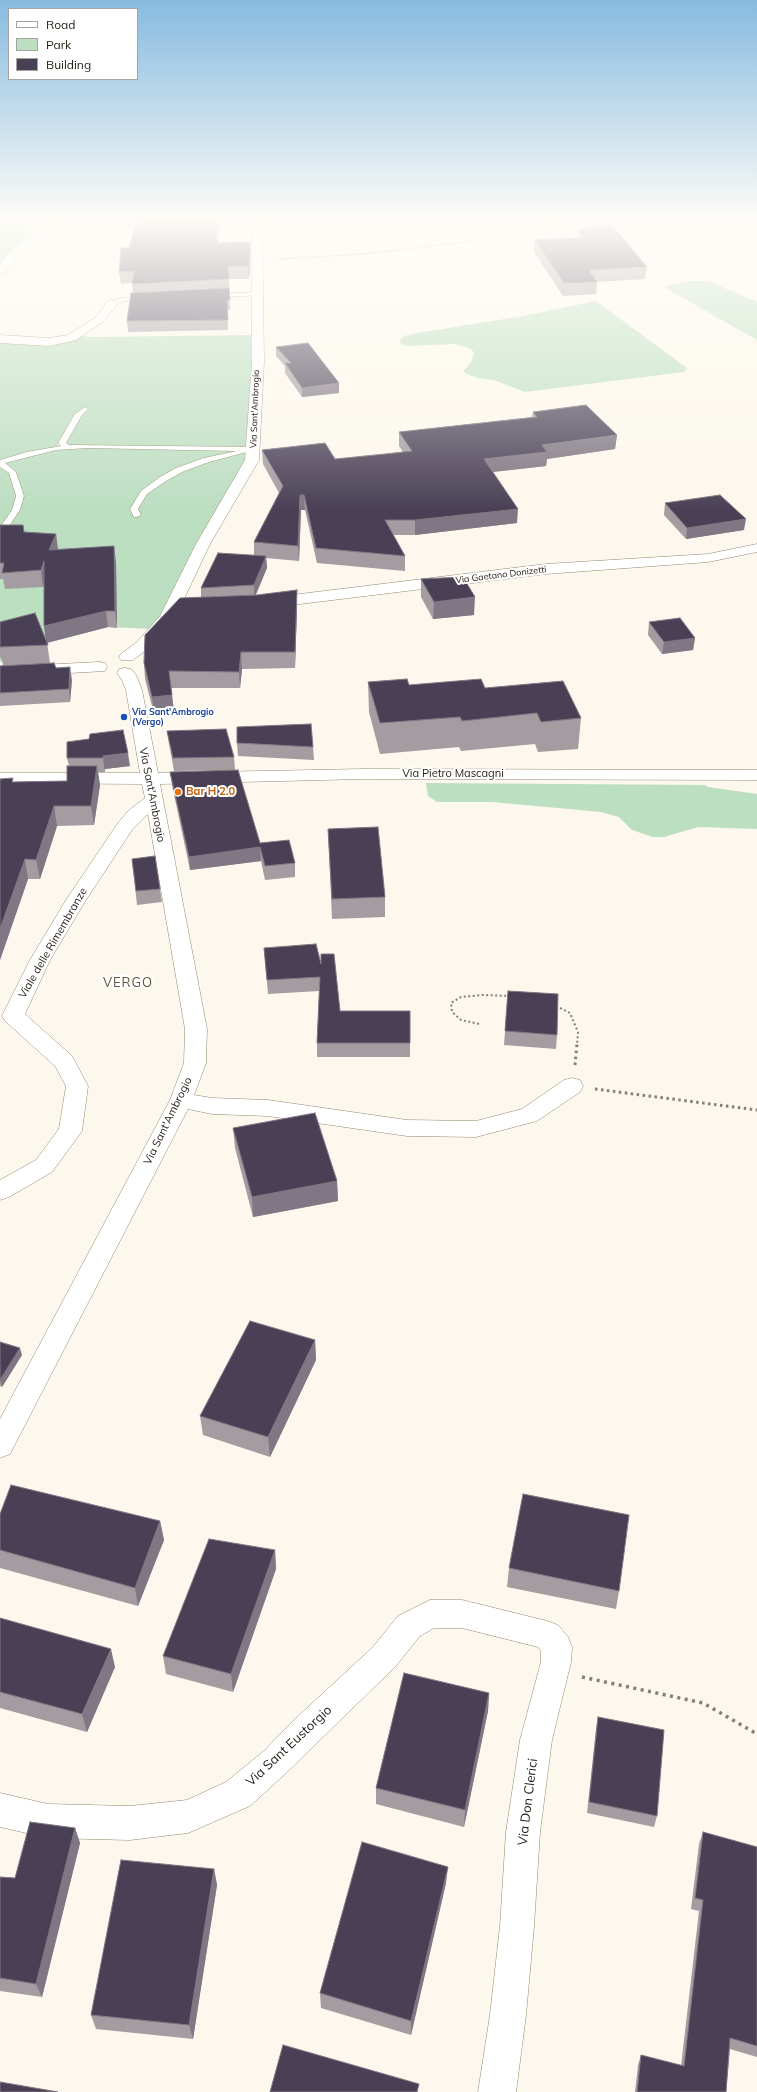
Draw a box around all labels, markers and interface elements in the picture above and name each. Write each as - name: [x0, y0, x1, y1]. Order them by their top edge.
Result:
- legend: [8, 8, 138, 80]
- text: Road: [46, 17, 75, 32]
- text: Park: [46, 37, 71, 52]
- text: Building: [46, 57, 91, 72]
- street label: Via Sant'Ambrogio: [248, 370, 262, 448]
- street label: Via Gaetano Donizetti: [455, 564, 547, 586]
- place label: Via Sant'Ambrogio (Vergo): [132, 707, 214, 728]
- marker: Via Sant'Ambrogio (Vergo): [119, 712, 129, 722]
- street label: Via Sant'Ambrogio: [136, 747, 168, 843]
- street label: Via Pietro Mascagni: [402, 767, 504, 781]
- place label: Bar H 2.0: [186, 785, 235, 799]
- marker: Bar H 2.0: [173, 787, 183, 797]
- street label: Viale delle Rimembranze: [16, 885, 90, 1001]
- district label: VERGO: [103, 975, 153, 991]
- street label: Via Sant'Ambrogio: [141, 1075, 195, 1167]
- street label: Via Sant Eustorgio: [243, 1702, 335, 1790]
- street label: Via Don Clerici: [515, 1757, 541, 1847]

